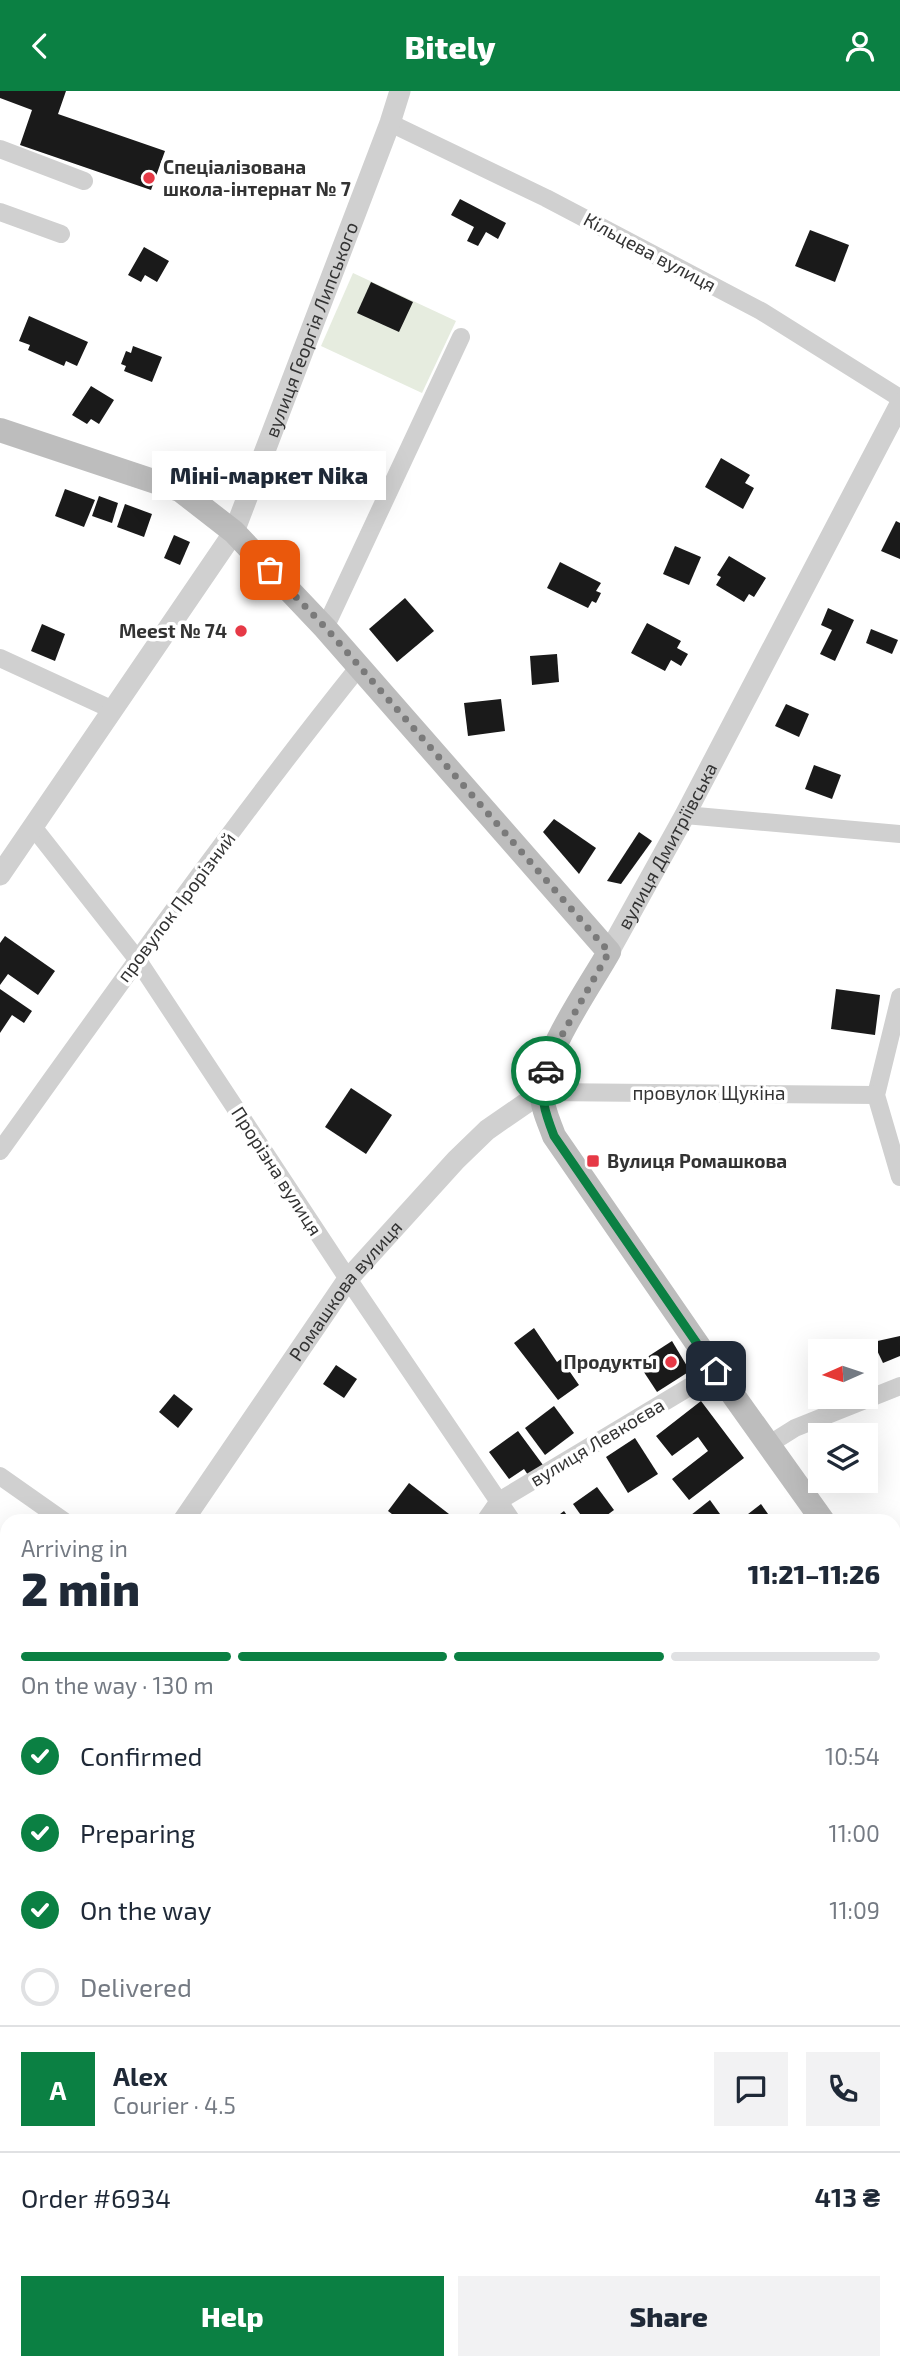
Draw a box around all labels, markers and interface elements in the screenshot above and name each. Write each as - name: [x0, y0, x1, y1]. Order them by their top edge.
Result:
- icon: back: [21, 27, 59, 65]
- text: Bitely: [404, 27, 496, 65]
- icon: person: [841, 27, 879, 65]
- place label: Спеціалізована школа-інтернат № 7: [163, 155, 351, 200]
- marker: Спеціалізована школа-інтернат № 7: [141, 170, 157, 186]
- street label: Кільцева вулиця: [580, 207, 720, 297]
- street label: вулиця Георгія Липського: [259, 218, 362, 440]
- callout: Міні-маркет Nika: [153, 451, 387, 500]
- text: Міні-маркет Nika: [170, 461, 368, 489]
- pin: [240, 540, 300, 600]
- icon: bag: [251, 551, 289, 589]
- place label: Meest № 74: [119, 619, 227, 642]
- marker: Meest № 74: [233, 623, 249, 639]
- street label: вулиця Дмитріївська: [612, 758, 721, 933]
- street label: провулок Прорізний: [112, 827, 240, 987]
- courier: [511, 1036, 581, 1106]
- icon: car: [527, 1052, 565, 1090]
- street label: провулок Щукіна: [632, 1081, 786, 1105]
- street label: Прорізна вулиця: [226, 1102, 328, 1240]
- place label: Вулиця Ромашкова: [607, 1149, 787, 1172]
- marker: Вулиця Ромашкова: [585, 1153, 601, 1169]
- street label: Ромашкова вулиця: [284, 1215, 406, 1365]
- north arrow: [808, 1339, 878, 1409]
- map controls: [808, 1339, 878, 1493]
- pin: [686, 1341, 746, 1401]
- place label: Продукты: [564, 1350, 657, 1373]
- icon: home: [697, 1352, 735, 1390]
- marker: Продукты: [663, 1354, 679, 1370]
- street label: вулиця Левкоєва: [526, 1392, 668, 1492]
- button: layers: [808, 1423, 878, 1493]
- text: Arriving in: [21, 1534, 128, 1562]
- text: 11:21–11:26: [748, 1558, 880, 1589]
- text: 2 min: [21, 1560, 140, 1615]
- text: On the way · 130 m: [21, 1671, 214, 1699]
- icon: check: [21, 1737, 59, 1775]
- text: Confirmed: [80, 1740, 203, 1771]
- text: 10:54: [825, 1742, 880, 1770]
- icon: check: [21, 1814, 59, 1852]
- text: Preparing: [80, 1817, 195, 1848]
- text: 11:00: [829, 1819, 880, 1847]
- icon: check: [21, 1891, 59, 1929]
- text: On the way: [80, 1894, 211, 1925]
- text: 11:09: [829, 1896, 880, 1924]
- text: Delivered: [80, 1971, 192, 2002]
- button: chat: [714, 2052, 788, 2126]
- button: phone: [806, 2052, 880, 2126]
- text: Alex: [113, 2060, 168, 2091]
- text: A: [50, 2074, 66, 2105]
- text: Courier · 4.5: [113, 2091, 236, 2119]
- text: 413 ₴: [815, 2181, 880, 2212]
- text: Order #6934: [21, 2182, 171, 2213]
- button: Help: [21, 2276, 444, 2356]
- button: Share: [458, 2276, 880, 2356]

